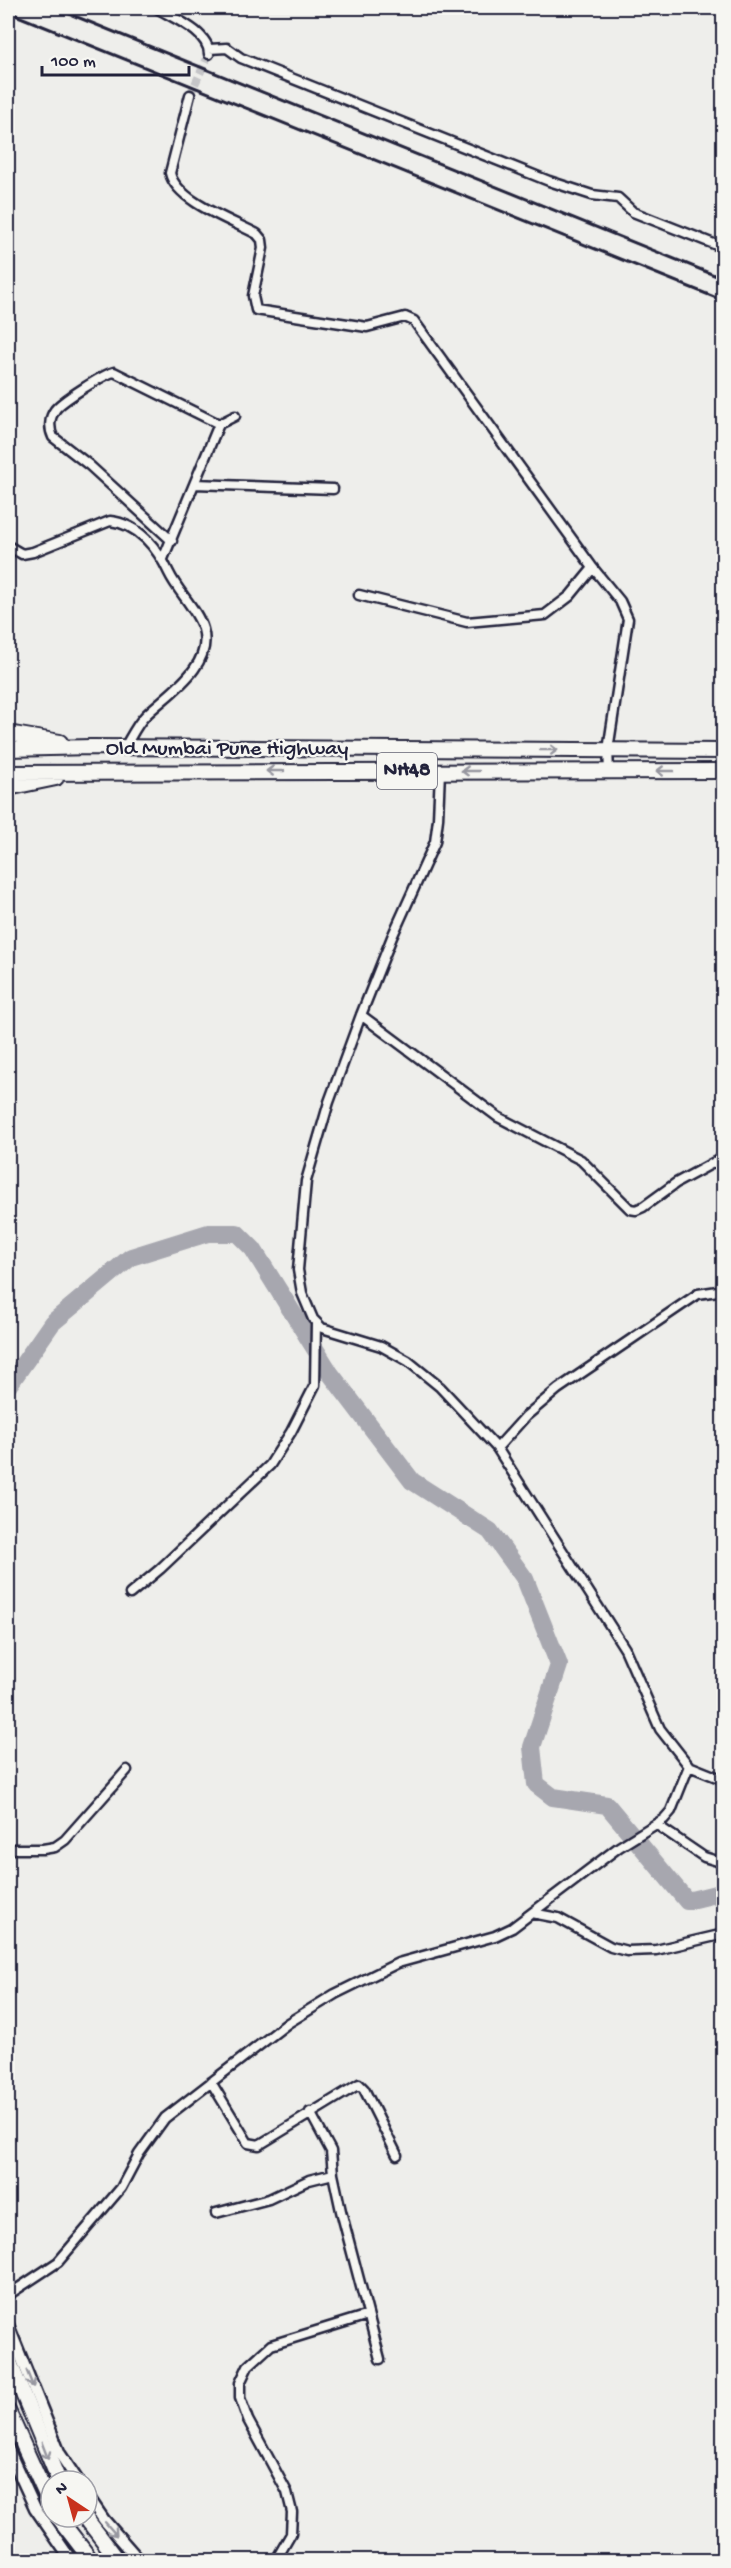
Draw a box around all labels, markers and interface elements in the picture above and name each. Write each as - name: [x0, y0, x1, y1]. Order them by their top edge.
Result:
- scale bar: [42, 39, 189, 77]
- text: 100 m: [50, 52, 96, 73]
- street label: Old Mumbai Pune Highway: [106, 737, 348, 763]
- one-way arrow: [538, 744, 558, 756]
- road number: NH48: [377, 753, 437, 789]
- one-way arrow: [266, 765, 286, 777]
- one-way arrow: [461, 765, 481, 777]
- one-way arrow: [656, 765, 676, 777]
- one-way arrow: [25, 2369, 36, 2388]
- one-way arrow: [40, 2441, 51, 2460]
- north arrow: [39, 2469, 99, 2529]
- text: N: [52, 2479, 72, 2500]
- one-way arrow: [105, 2521, 118, 2537]

